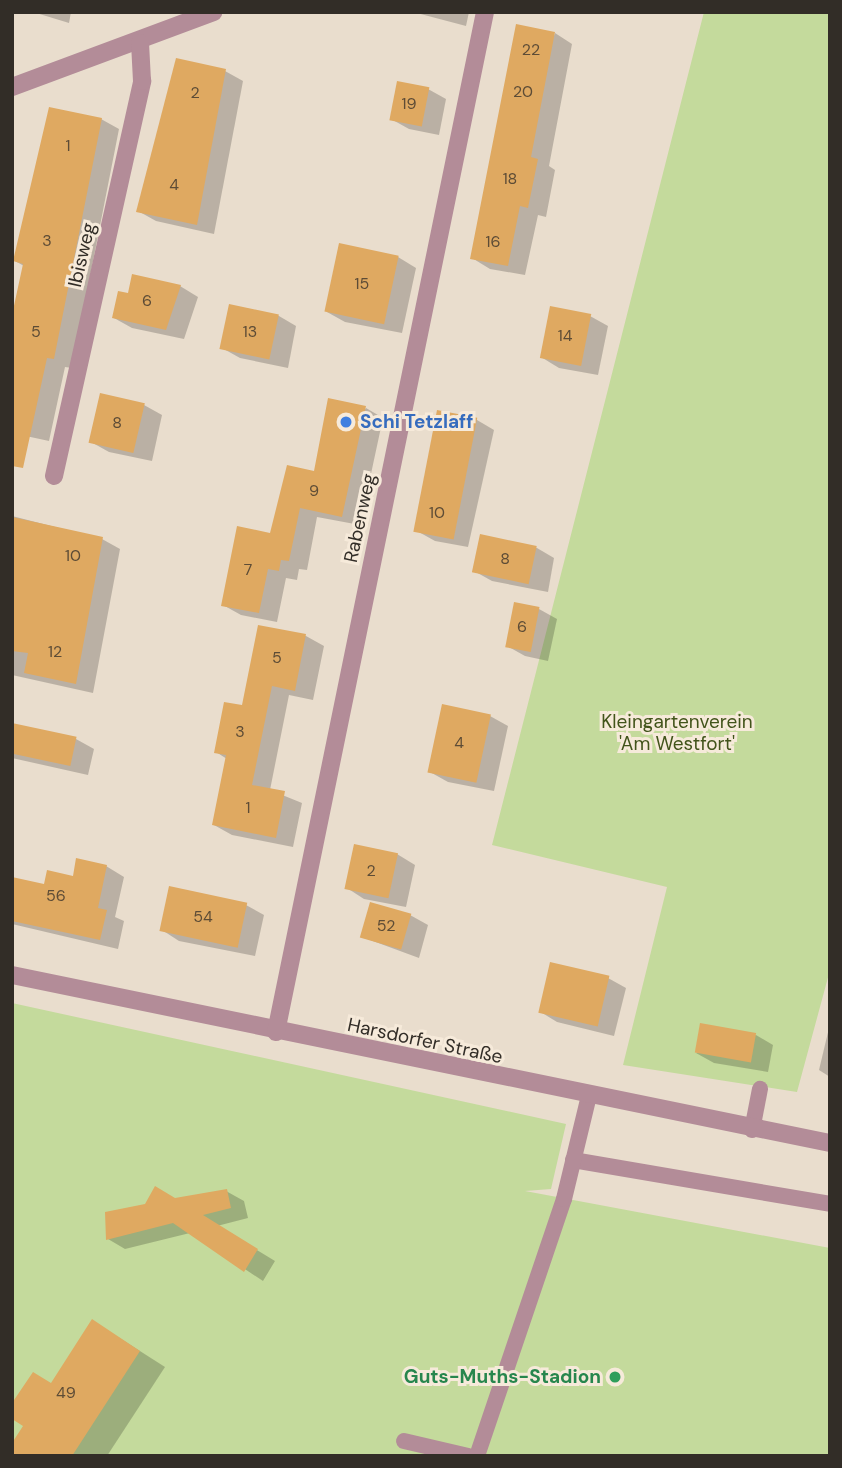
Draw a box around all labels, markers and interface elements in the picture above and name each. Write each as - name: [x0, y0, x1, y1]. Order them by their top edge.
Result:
- house number: 22: [522, 40, 540, 60]
- house number: 20: [513, 82, 533, 102]
- house number: 2: [190, 83, 200, 103]
- house number: 19: [401, 94, 417, 114]
- house number: 1: [66, 136, 70, 156]
- house number: 18: [503, 169, 517, 189]
- house number: 4: [169, 175, 179, 195]
- street label: Ibisweg: [64, 221, 100, 289]
- house number: 3: [42, 231, 52, 251]
- house number: 16: [485, 232, 501, 252]
- house number: 15: [355, 274, 369, 294]
- house number: 6: [142, 291, 152, 311]
- house number: 5: [31, 322, 41, 342]
- house number: 13: [243, 322, 257, 342]
- house number: 14: [558, 326, 572, 346]
- place label: Schi Tetzlaff: [360, 411, 473, 433]
- house number: 8: [112, 413, 122, 433]
- marker: Schi Tetzlaff: [338, 414, 354, 430]
- street label: Rabenweg: [339, 471, 381, 565]
- house number: 9: [309, 481, 319, 501]
- house number: 10: [429, 503, 445, 523]
- house number: 10: [65, 546, 81, 566]
- house number: 8: [500, 549, 510, 569]
- house number: 7: [244, 560, 252, 580]
- house number: 6: [517, 617, 527, 637]
- house number: 12: [48, 642, 62, 662]
- house number: 5: [272, 648, 282, 668]
- park label: Kleingartenverein 'Am Westfort': [601, 711, 753, 755]
- house number: 3: [235, 722, 245, 742]
- house number: 4: [454, 733, 464, 753]
- house number: 1: [246, 798, 250, 818]
- house number: 2: [366, 861, 376, 881]
- house number: 56: [46, 886, 66, 906]
- house number: 54: [193, 907, 213, 927]
- house number: 52: [377, 916, 395, 936]
- street label: Harsdorfer Straße: [345, 1013, 505, 1069]
- place label: Guts-Muths-Stadion: [404, 1366, 601, 1388]
- marker: Guts-Muths-Stadion: [607, 1369, 623, 1385]
- house number: 49: [56, 1383, 76, 1403]

